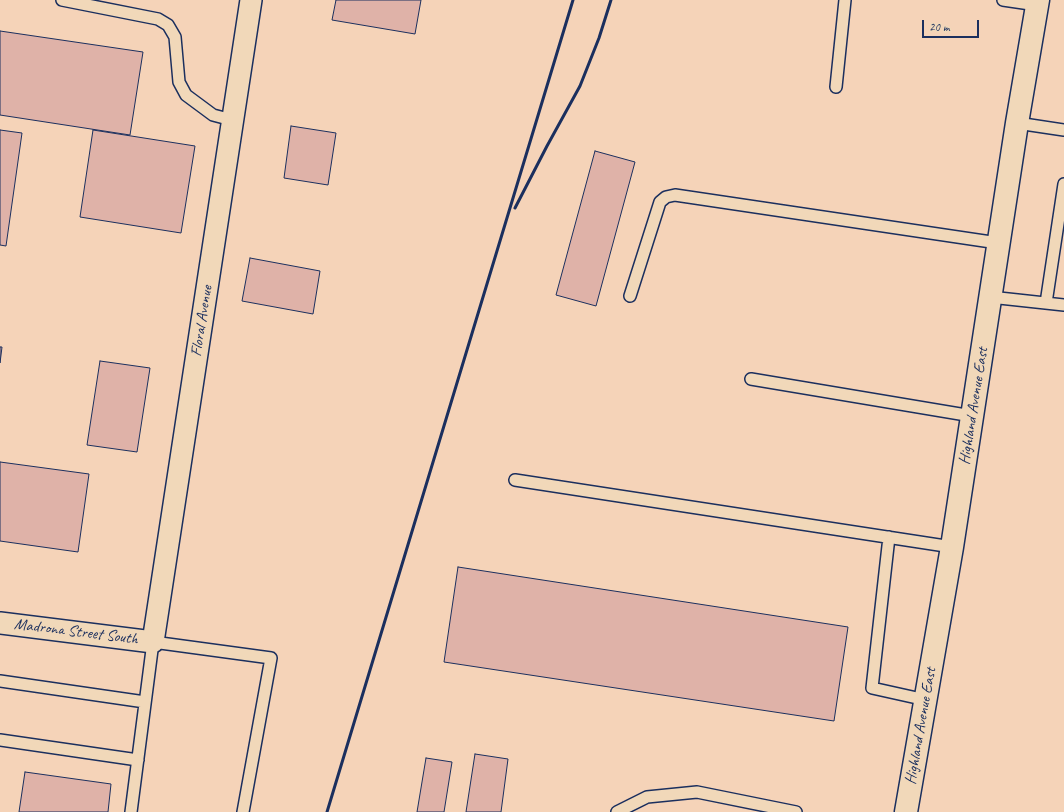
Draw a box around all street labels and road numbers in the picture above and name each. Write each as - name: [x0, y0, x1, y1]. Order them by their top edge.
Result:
- street label: Floral Avenue: [187, 284, 217, 358]
- street label: Highland Avenue East: [955, 346, 993, 466]
- street label: Madrona Street South: [13, 615, 139, 649]
- street label: Highland Avenue East: [901, 666, 941, 786]

